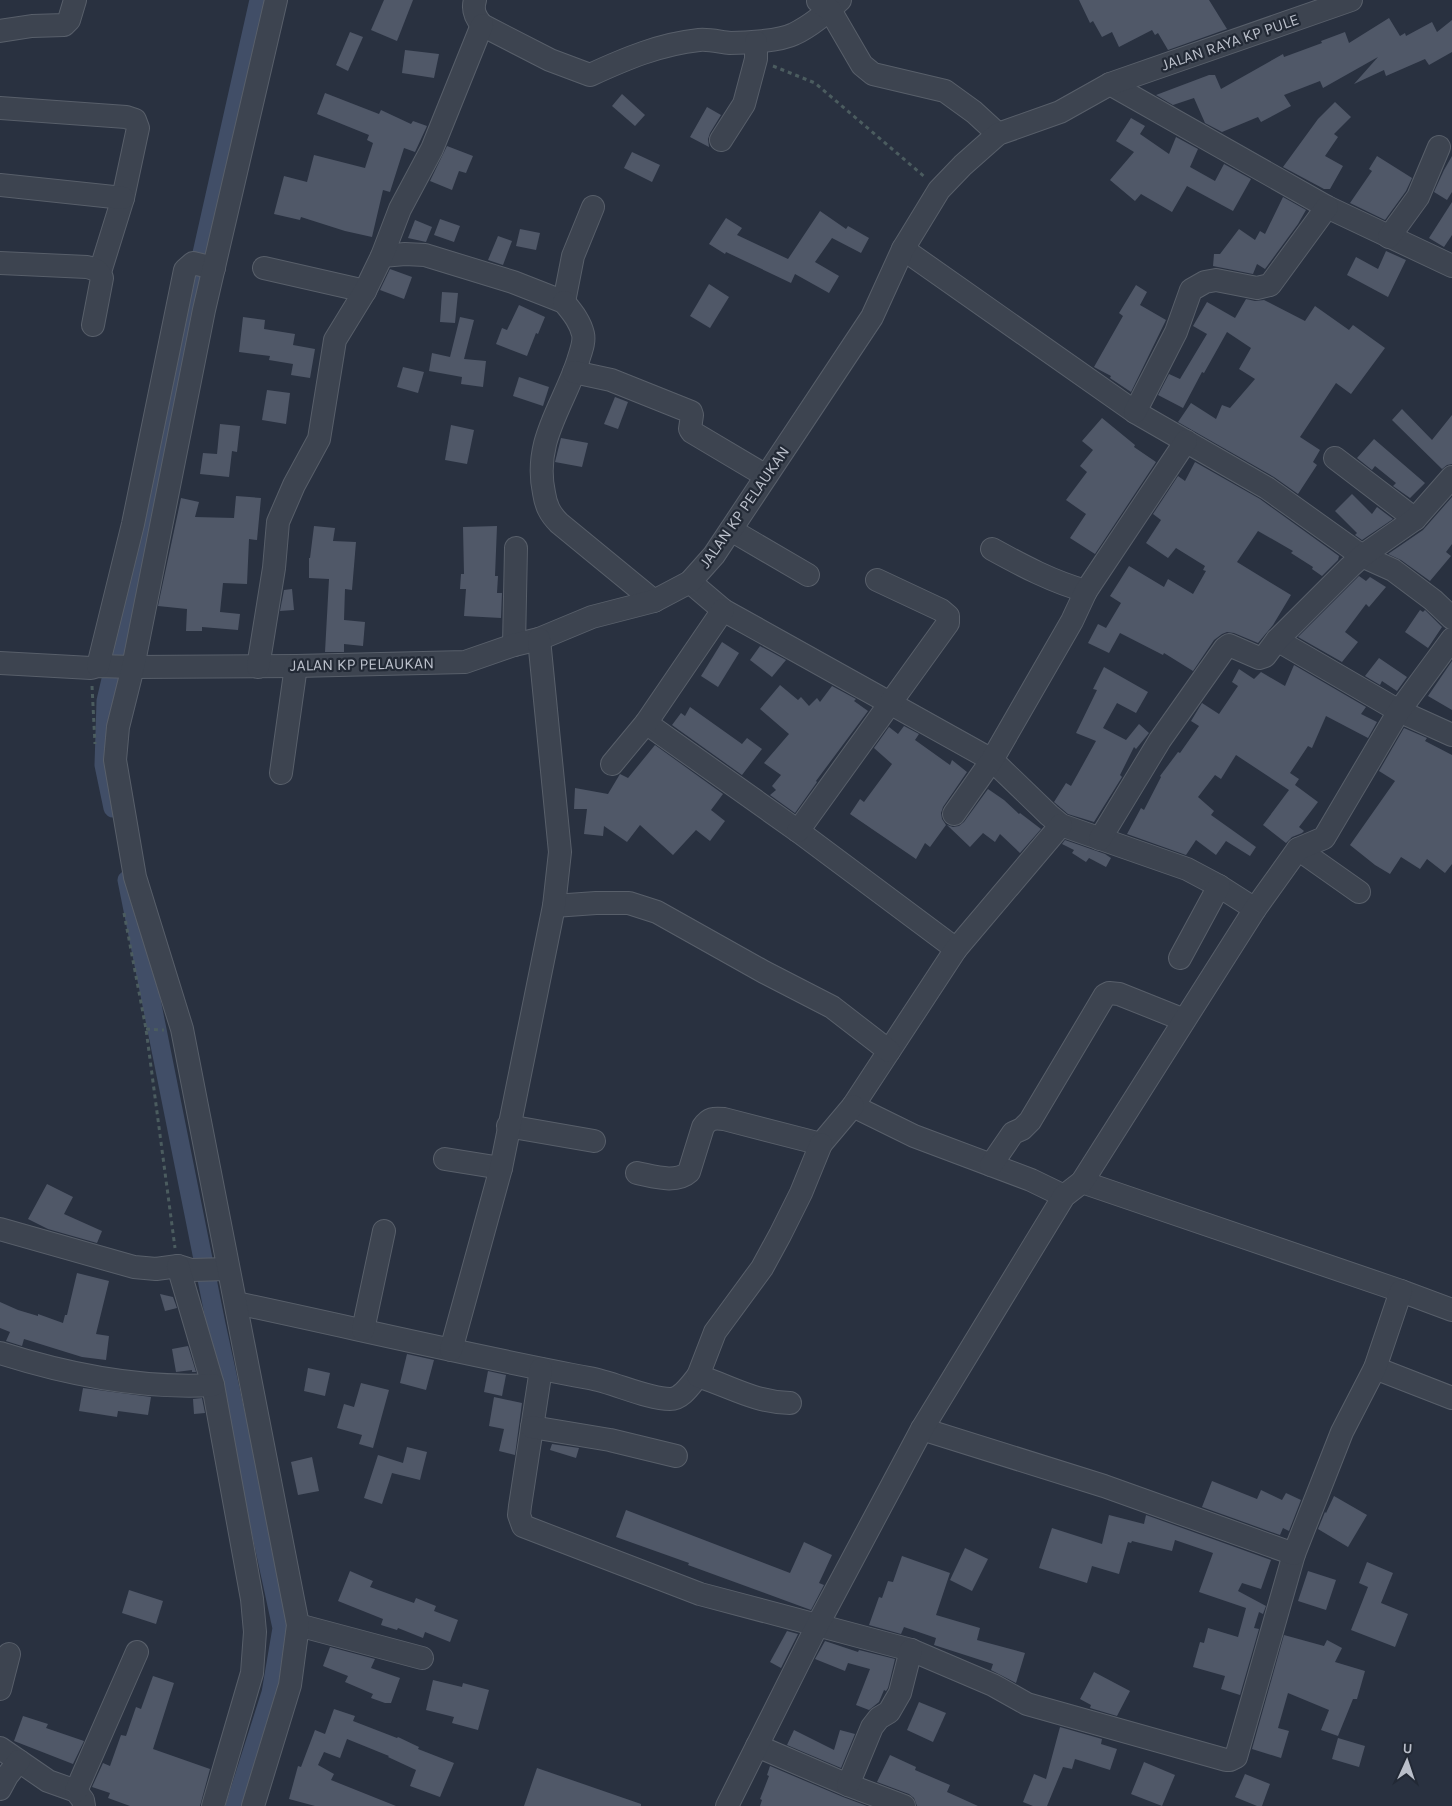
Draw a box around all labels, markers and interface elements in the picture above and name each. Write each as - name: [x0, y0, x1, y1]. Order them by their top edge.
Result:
- street label: JALAN RAYA KP PULE: [1159, 10, 1301, 74]
- street label: JALAN KP PELAUKAN: [695, 442, 793, 572]
- street label: JALAN KP PELAUKAN: [290, 653, 434, 675]
- north arrow: [1382, 1736, 1432, 1786]
- text: U: [1402, 1740, 1413, 1757]

